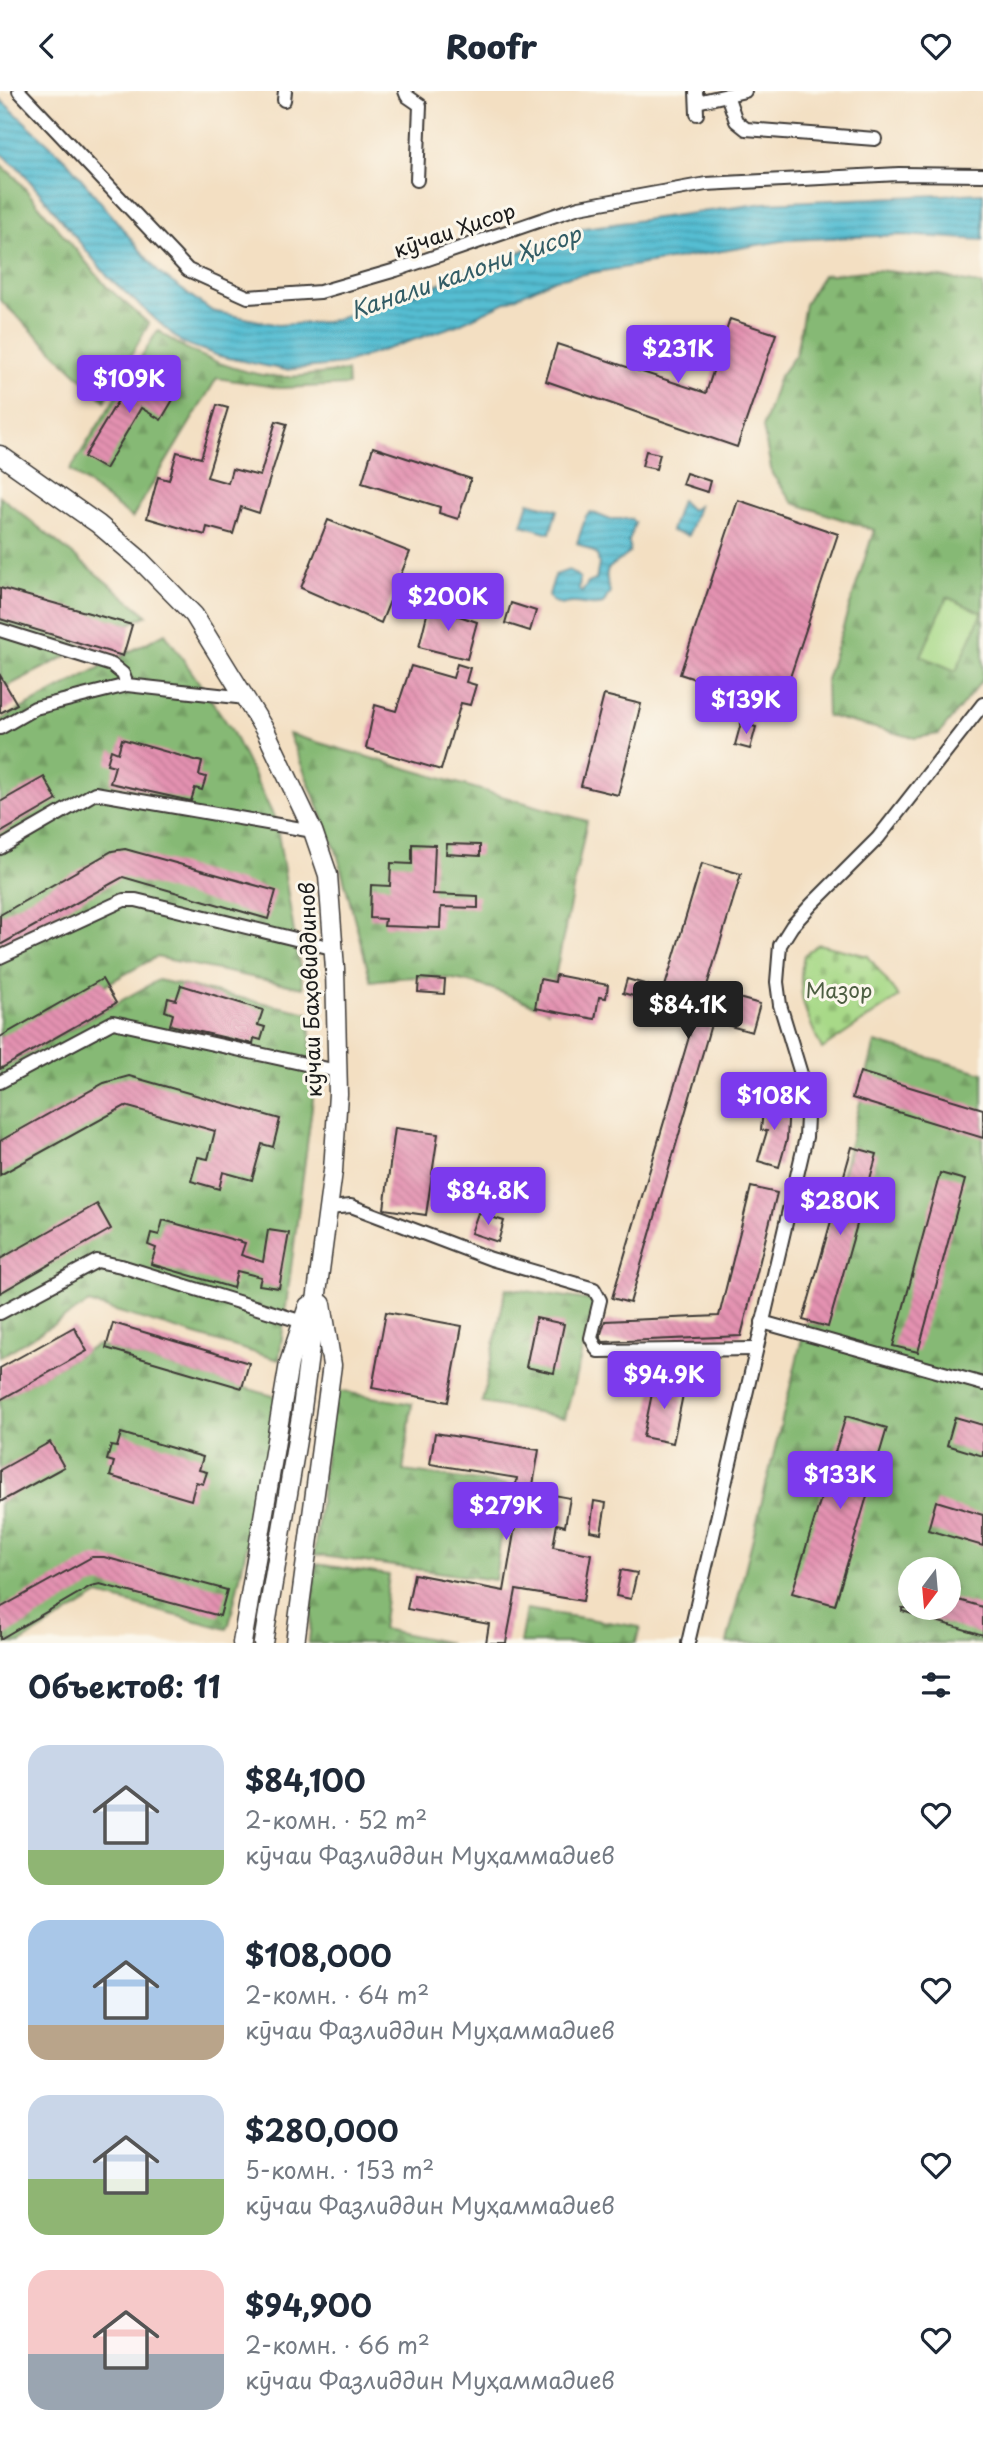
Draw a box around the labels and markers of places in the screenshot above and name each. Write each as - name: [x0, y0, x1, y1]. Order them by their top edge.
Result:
- pin: $231K: [629, 325, 727, 385]
- pin: $109K: [80, 355, 178, 415]
- pin: $200K: [399, 573, 497, 633]
- pin: $139K: [697, 677, 795, 736]
- pin: $84.1K: [631, 981, 745, 1041]
- pin: $108K: [725, 1073, 823, 1132]
- pin: $84.8K: [431, 1167, 545, 1227]
- pin: $280K: [791, 1177, 889, 1237]
- pin: $94.9K: [607, 1351, 721, 1411]
- pin: $133K: [791, 1451, 889, 1511]
- pin: $279K: [457, 1483, 555, 1542]

